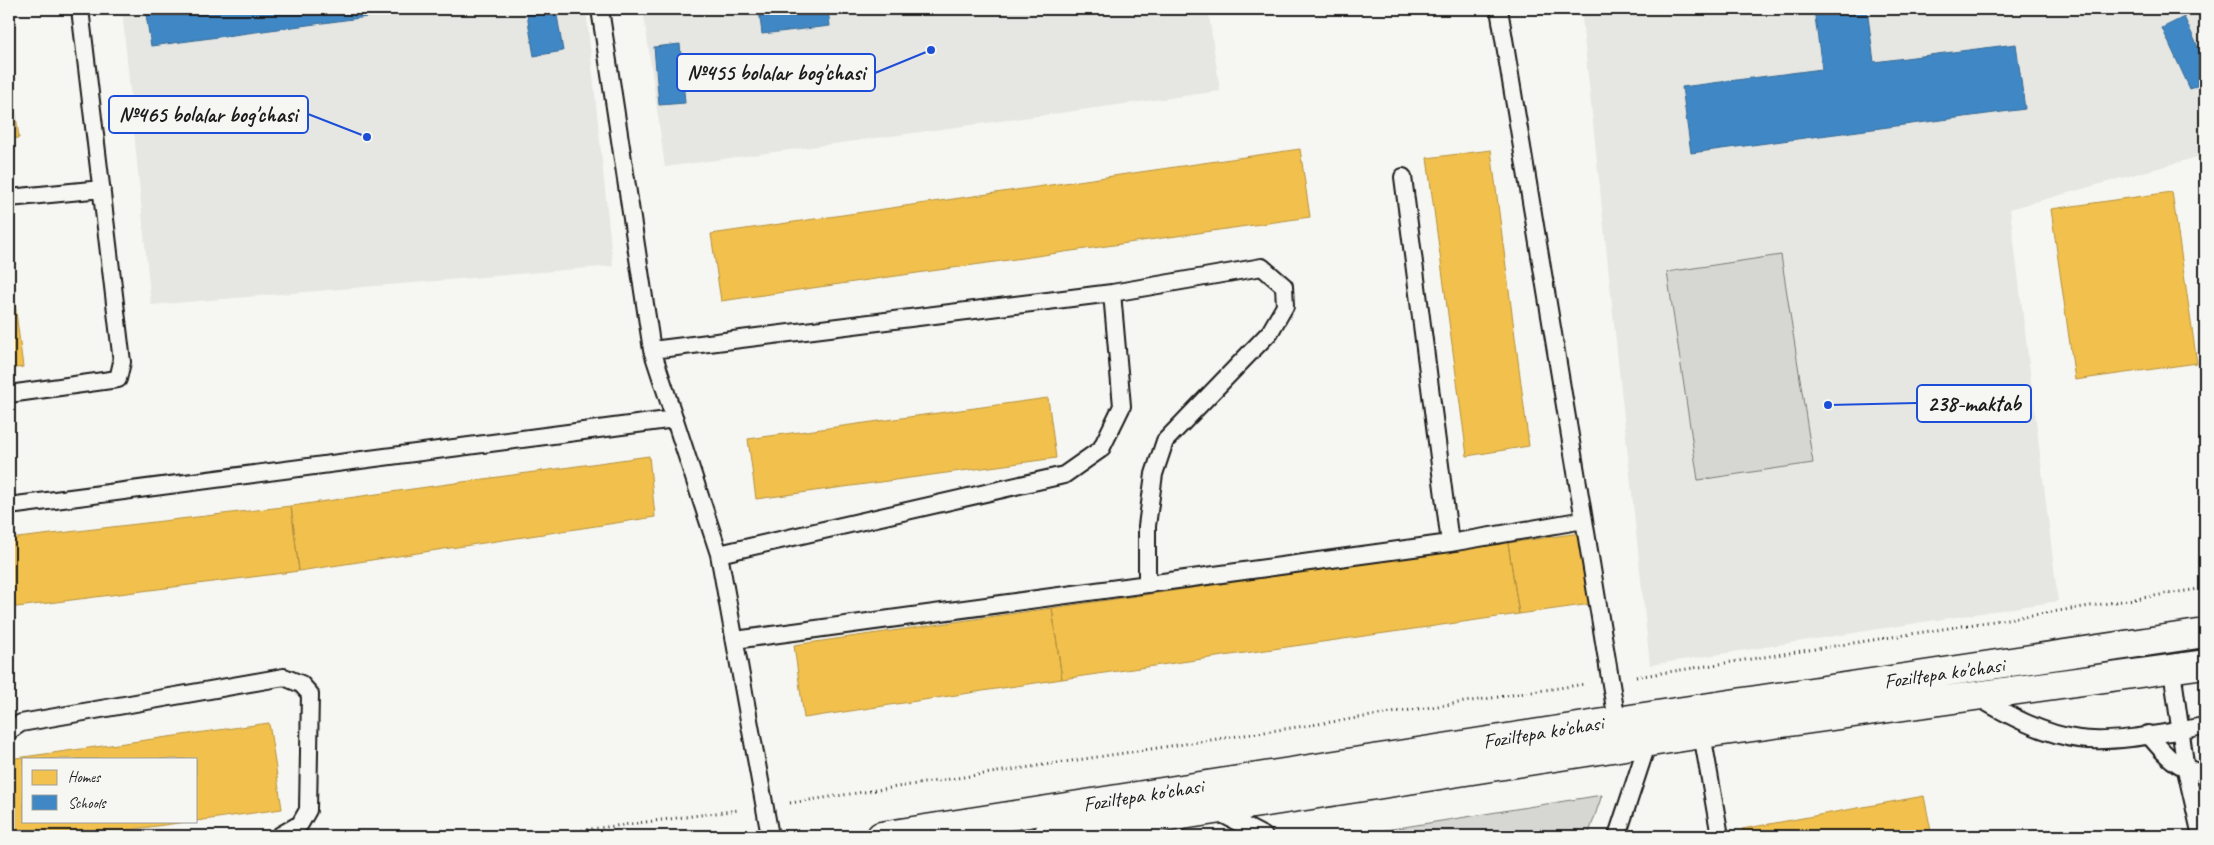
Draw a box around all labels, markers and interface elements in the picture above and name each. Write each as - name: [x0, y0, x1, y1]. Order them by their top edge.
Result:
- callout: №455 bolalar bog'chasi: [677, 54, 875, 91]
- text: №455 bolalar bog'chasi: [687, 59, 868, 87]
- callout: №465 bolalar bog'chasi: [109, 96, 308, 133]
- text: №465 bolalar bog'chasi: [119, 101, 300, 129]
- callout: 238-maktab: [1917, 385, 2031, 422]
- text: 238-maktab: [1927, 390, 2023, 418]
- street label: Foziltepa ko'chasi: [1882, 651, 2009, 694]
- street label: Foziltepa ko'chasi: [1481, 709, 1608, 754]
- legend: [22, 758, 198, 822]
- text: Homes: [68, 768, 102, 787]
- street label: Foziltepa ko'chasi: [1081, 772, 1208, 817]
- text: Schools: [68, 794, 107, 813]

